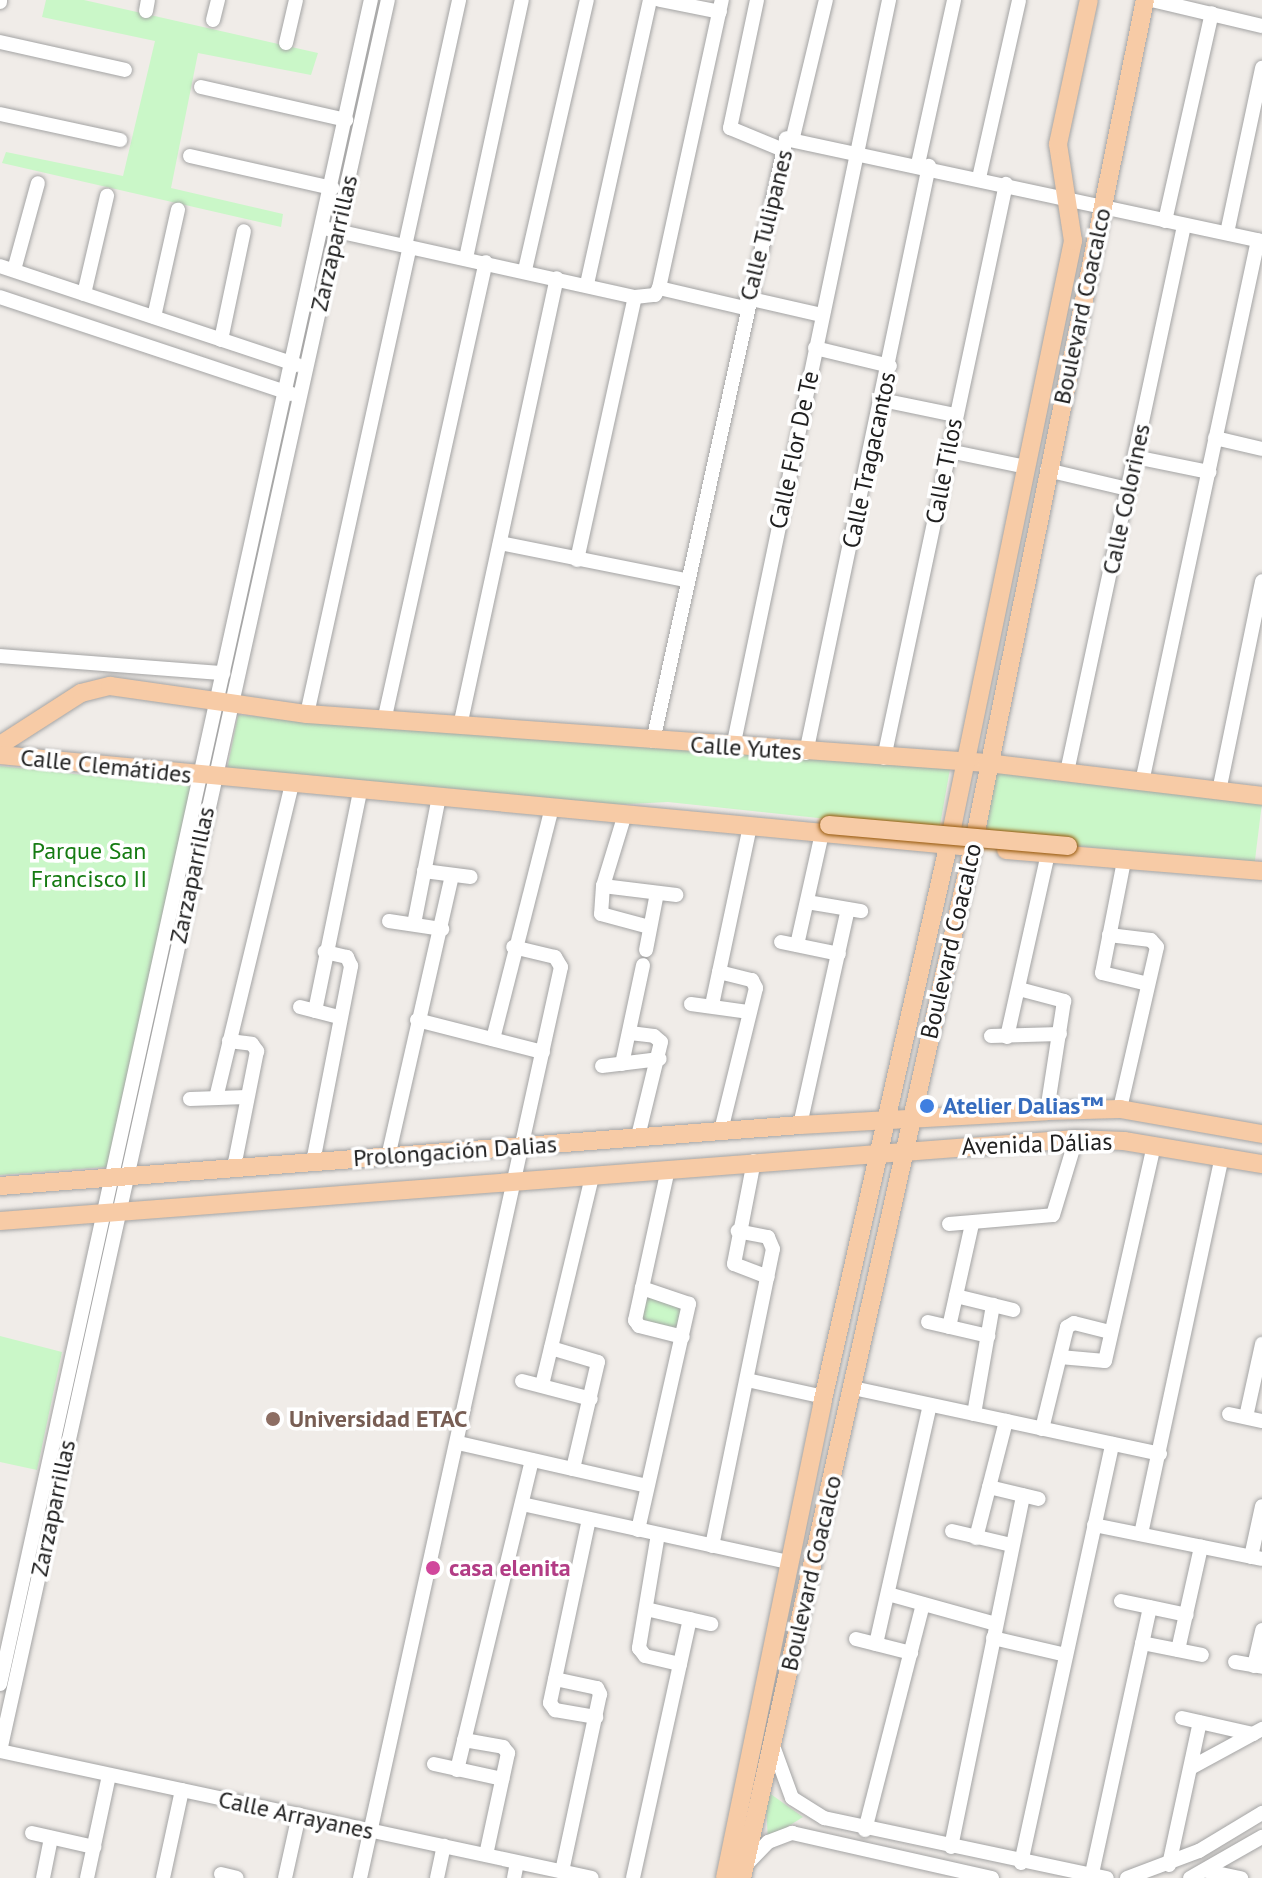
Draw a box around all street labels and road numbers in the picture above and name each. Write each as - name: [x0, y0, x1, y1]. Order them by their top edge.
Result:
- street label: Calle Tulipanes: [733, 146, 799, 304]
- street label: Zarzaparrillas: [304, 172, 364, 314]
- street label: Boulevard Coacalco: [1047, 205, 1117, 407]
- street label: Calle Flor De Te: [763, 368, 825, 532]
- street label: Calle Tragacantos: [836, 369, 902, 551]
- street label: Calle Tilos: [920, 415, 968, 527]
- street label: Calle Colorines: [1096, 421, 1156, 577]
- street label: Calle Yutes: [689, 730, 803, 766]
- street label: Calle Clemátides: [19, 743, 193, 789]
- street label: Zarzaparrillas: [163, 804, 221, 946]
- street label: Boulevard Coacalco: [914, 840, 988, 1042]
- street label: Avenida Dálias: [961, 1127, 1113, 1161]
- street label: Prolongación Dalias: [352, 1130, 558, 1172]
- street label: Zarzaparrillas: [24, 1437, 82, 1579]
- street label: Boulevard Coacalco: [774, 1472, 848, 1674]
- street label: Calle Arrayanes: [215, 1784, 377, 1846]

